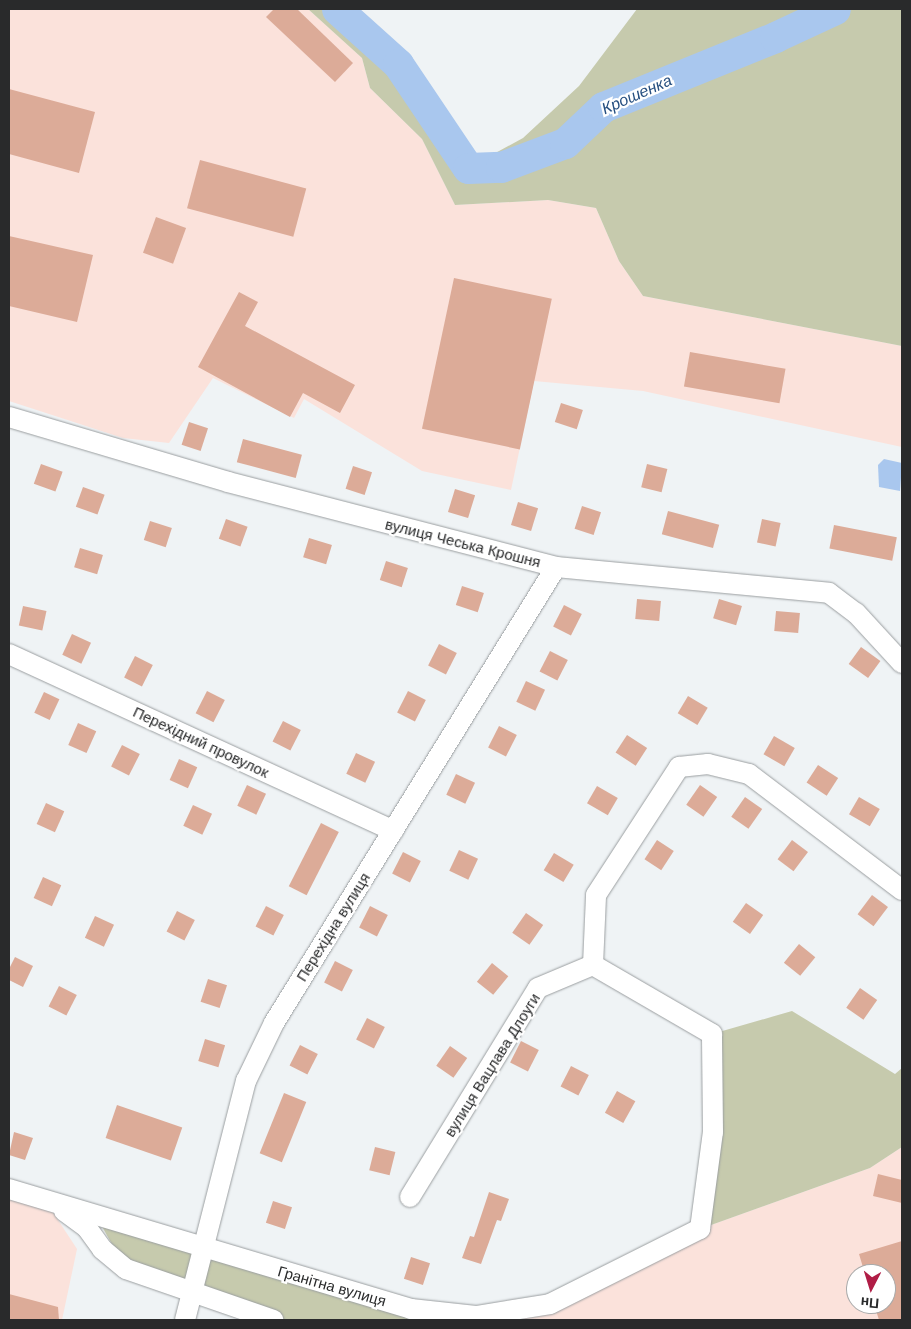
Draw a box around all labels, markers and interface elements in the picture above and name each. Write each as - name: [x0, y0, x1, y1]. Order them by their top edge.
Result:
- water label: Крошенка: [599, 71, 675, 119]
- street label: вулиця Чеська Крошня: [383, 515, 543, 571]
- street label: Перехідний провулок: [130, 703, 272, 781]
- street label: Перехідна вулиця: [292, 869, 374, 985]
- street label: вулиця Вацлава Длоуги: [440, 990, 544, 1140]
- street label: Гранітна вулиця: [276, 1262, 388, 1310]
- north arrow: [846, 1264, 896, 1314]
- text: Пн: [860, 1294, 880, 1312]

